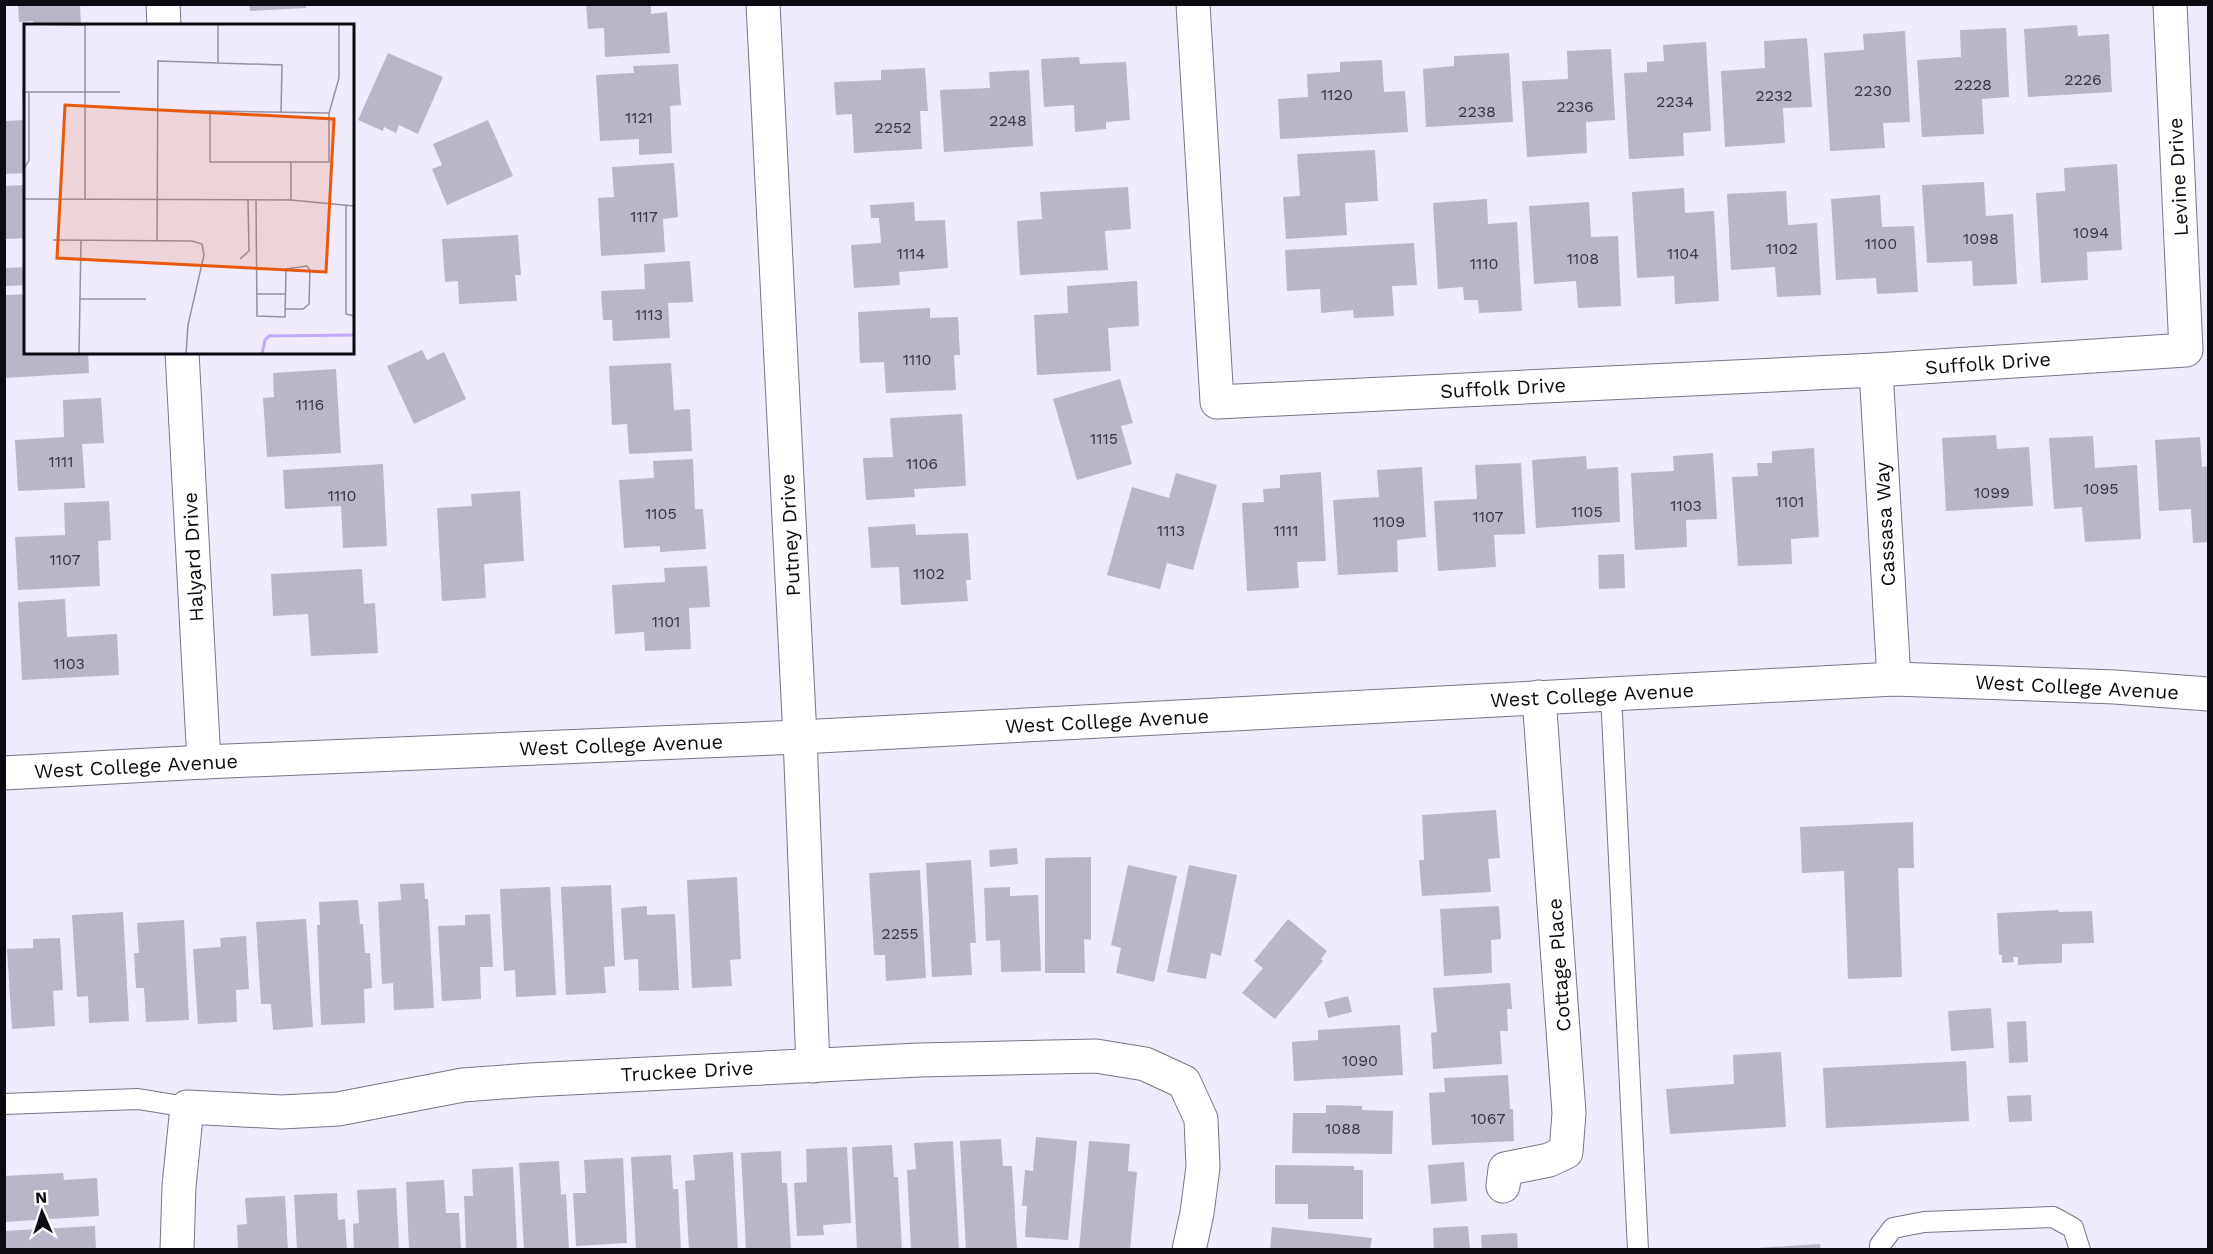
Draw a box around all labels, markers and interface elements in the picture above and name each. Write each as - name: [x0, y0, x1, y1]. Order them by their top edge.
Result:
- inset map: [24, 24, 354, 354]
- house number: 2226: [2064, 70, 2102, 89]
- house number: 2228: [1954, 75, 1992, 94]
- house number: 2230: [1854, 81, 1892, 100]
- house number: 1120: [1321, 85, 1353, 104]
- house number: 2232: [1755, 86, 1793, 105]
- house number: 2234: [1656, 92, 1694, 111]
- house number: 2236: [1556, 97, 1594, 116]
- house number: 2238: [1458, 102, 1496, 121]
- house number: 1121: [625, 108, 653, 127]
- house number: 2248: [989, 111, 1027, 130]
- street label: Levine Drive: [2163, 117, 2193, 237]
- house number: 2252: [874, 118, 912, 137]
- house number: 1117: [630, 207, 658, 226]
- house number: 1094: [2073, 223, 2109, 242]
- house number: 1098: [1963, 229, 1999, 248]
- house number: 1100: [1865, 234, 1897, 253]
- house number: 1102: [1766, 239, 1798, 258]
- house number: 1114: [897, 244, 925, 263]
- house number: 1104: [1667, 244, 1699, 263]
- house number: 1108: [1567, 249, 1599, 268]
- house number: 1110: [1470, 254, 1498, 273]
- house number: 1113: [635, 305, 663, 324]
- street label: Suffolk Drive: [1924, 347, 2052, 379]
- house number: 1110: [903, 350, 931, 369]
- street label: Suffolk Drive: [1439, 373, 1567, 403]
- house number: 1116: [296, 395, 324, 414]
- house number: 1115: [1090, 429, 1118, 448]
- house number: 1111: [49, 452, 73, 471]
- house number: 1106: [906, 454, 938, 473]
- street label: Cassasa Way: [1870, 460, 1900, 587]
- street label: Putney Drive: [775, 473, 805, 597]
- house number: 1095: [2083, 479, 2119, 498]
- house number: 1099: [1974, 483, 2010, 502]
- house number: 1110: [328, 486, 356, 505]
- street label: Halyard Drive: [178, 492, 208, 622]
- house number: 1101: [1776, 492, 1804, 511]
- house number: 1103: [1670, 496, 1702, 515]
- house number: 1105: [1571, 502, 1603, 521]
- house number: 1105: [645, 504, 677, 523]
- house number: 1107: [1472, 507, 1504, 526]
- house number: 1109: [1373, 512, 1405, 531]
- house number: 1113: [1157, 521, 1185, 540]
- house number: 1111: [1274, 521, 1298, 540]
- house number: 1107: [49, 550, 81, 569]
- house number: 1102: [913, 564, 945, 583]
- house number: 1101: [652, 612, 680, 631]
- house number: 1103: [53, 654, 85, 673]
- street label: West College Avenue: [1974, 670, 2180, 704]
- street label: West College Avenue: [1489, 678, 1695, 712]
- street label: West College Avenue: [1004, 704, 1210, 738]
- street label: West College Avenue: [519, 729, 723, 761]
- street label: West College Avenue: [33, 749, 239, 783]
- street label: Cottage Place: [1542, 897, 1576, 1033]
- house number: 2255: [881, 924, 919, 943]
- house number: 1090: [1342, 1051, 1378, 1070]
- street label: Truckee Drive: [620, 1056, 754, 1086]
- house number: 1067: [1471, 1109, 1505, 1128]
- house number: 1088: [1325, 1119, 1361, 1138]
- north arrow: [12, 1182, 72, 1242]
- text: N: [35, 1188, 48, 1207]

